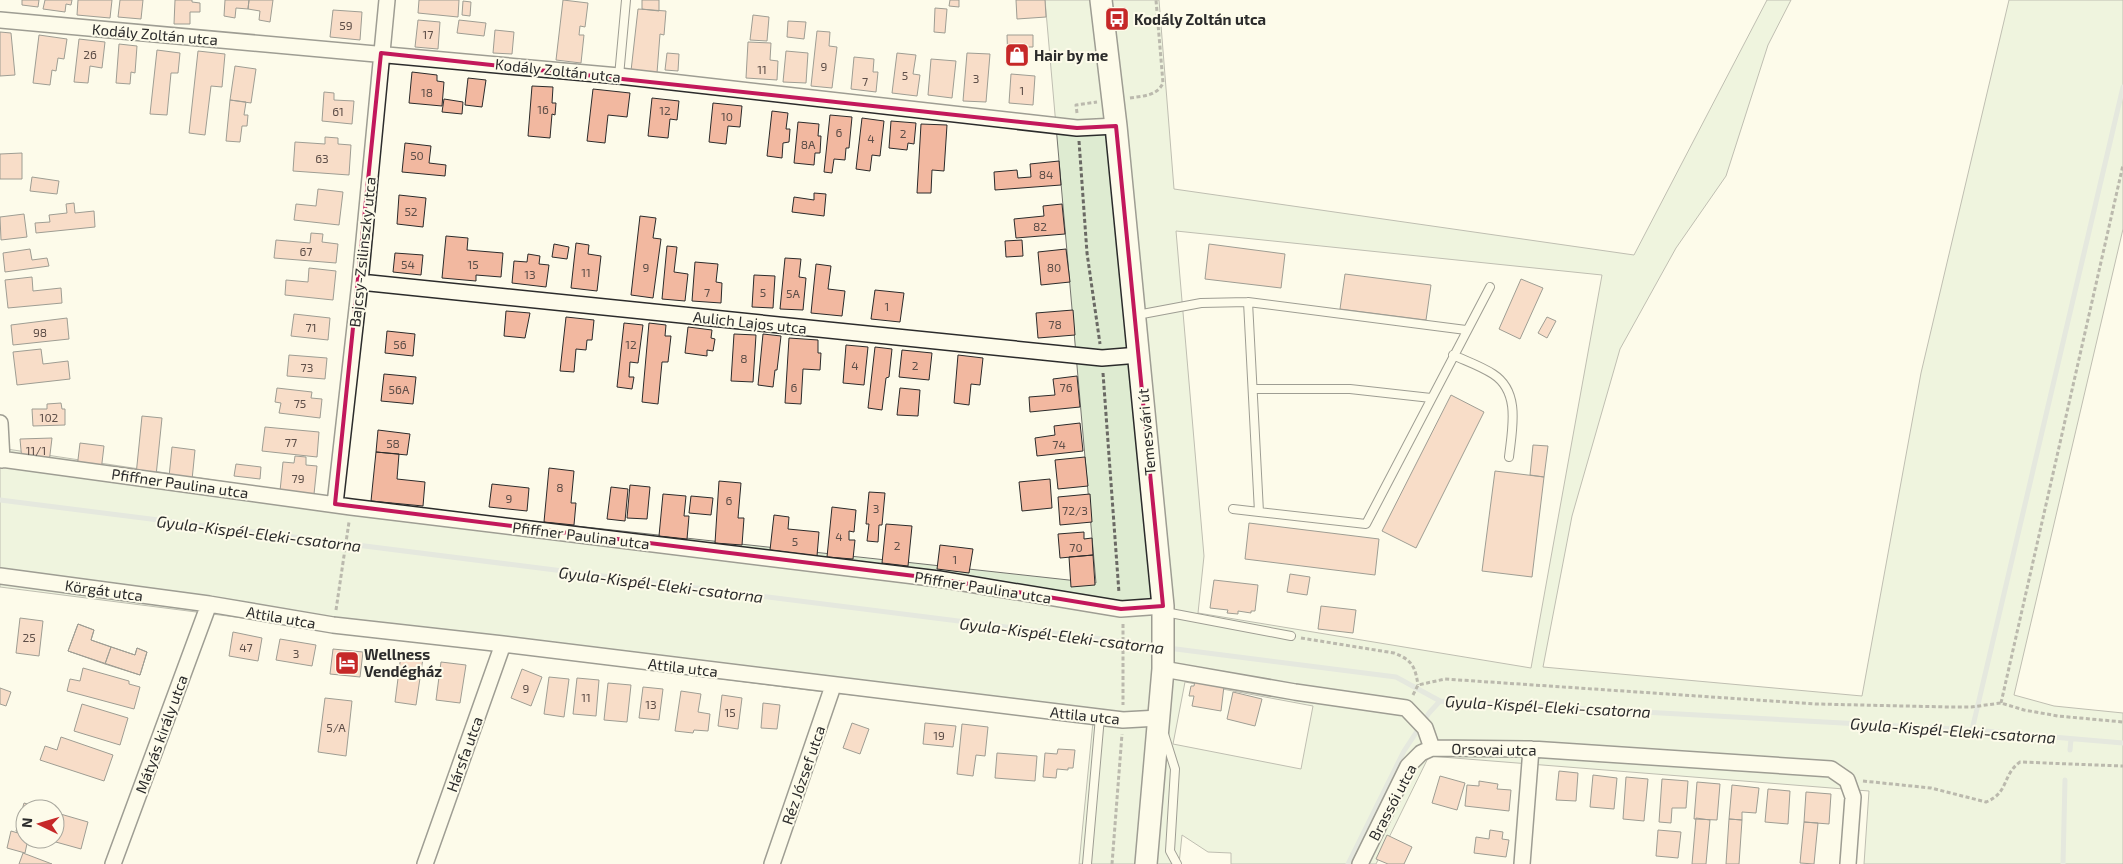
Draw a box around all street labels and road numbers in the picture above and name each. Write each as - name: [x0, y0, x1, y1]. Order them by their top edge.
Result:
- street label: Kodály Zoltán utca: [91, 20, 219, 48]
- street label: Kodály Zoltán utca: [494, 54, 622, 86]
- street label: Bajcsy-Zsilinszky utca: [345, 176, 380, 328]
- street label: Aulich Lajos utca: [692, 307, 808, 338]
- street label: Temesvári út: [1133, 387, 1159, 476]
- street label: Pfiffner Paulina utca: [110, 464, 250, 502]
- street label: Pfiffner Paulina utca: [511, 518, 651, 552]
- street label: Pfiffner Paulina utca: [913, 567, 1053, 607]
- street label: Körgát utca: [64, 576, 144, 604]
- street label: Attila utca: [245, 602, 317, 632]
- street label: Attila utca: [647, 654, 719, 680]
- street label: Mátyás király utca: [131, 672, 191, 796]
- street label: Attila utca: [1049, 702, 1121, 728]
- street label: Hársfa utca: [442, 714, 486, 794]
- street label: Réz József utca: [778, 723, 828, 827]
- street label: Orsovai utca: [1451, 739, 1537, 759]
- street label: Brassói utca: [1364, 761, 1420, 843]

